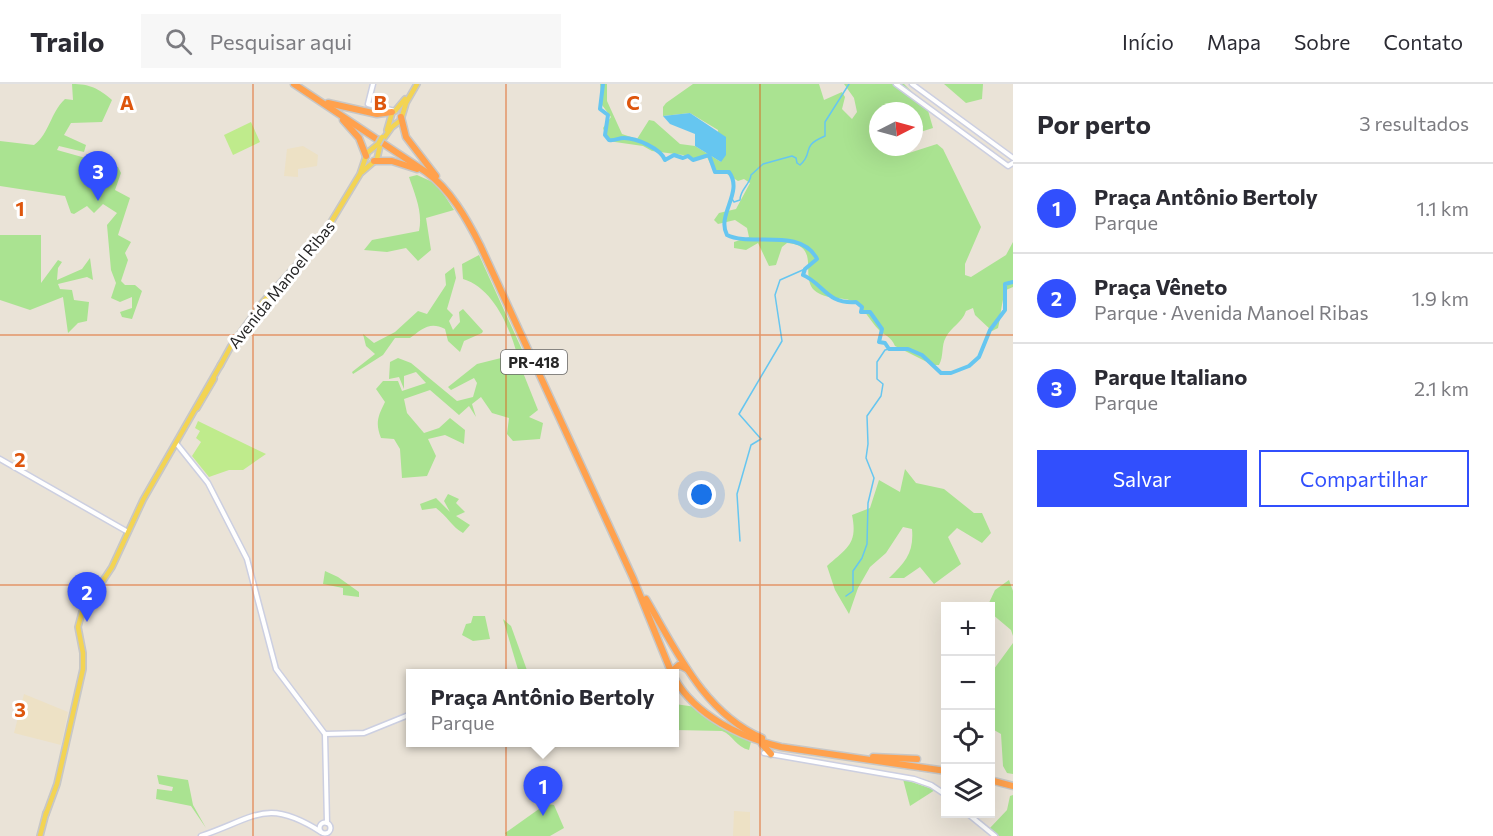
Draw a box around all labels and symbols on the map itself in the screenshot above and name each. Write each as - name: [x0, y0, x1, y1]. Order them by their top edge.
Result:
- text: A: [120, 90, 134, 114]
- text: B: [373, 90, 387, 114]
- text: C: [626, 90, 640, 114]
- north arrow: [869, 102, 923, 156]
- pin: 3: [78, 152, 118, 201]
- text: 1: [15, 196, 25, 220]
- street label: Avenida Manoel Ribas: [224, 216, 338, 352]
- road number: PR-418: [501, 350, 567, 374]
- text: 2: [14, 447, 26, 471]
- your location: [687, 480, 716, 509]
- pin: 2: [68, 572, 106, 622]
- text: 3: [14, 697, 26, 721]
- pin: 1: [524, 766, 562, 816]

